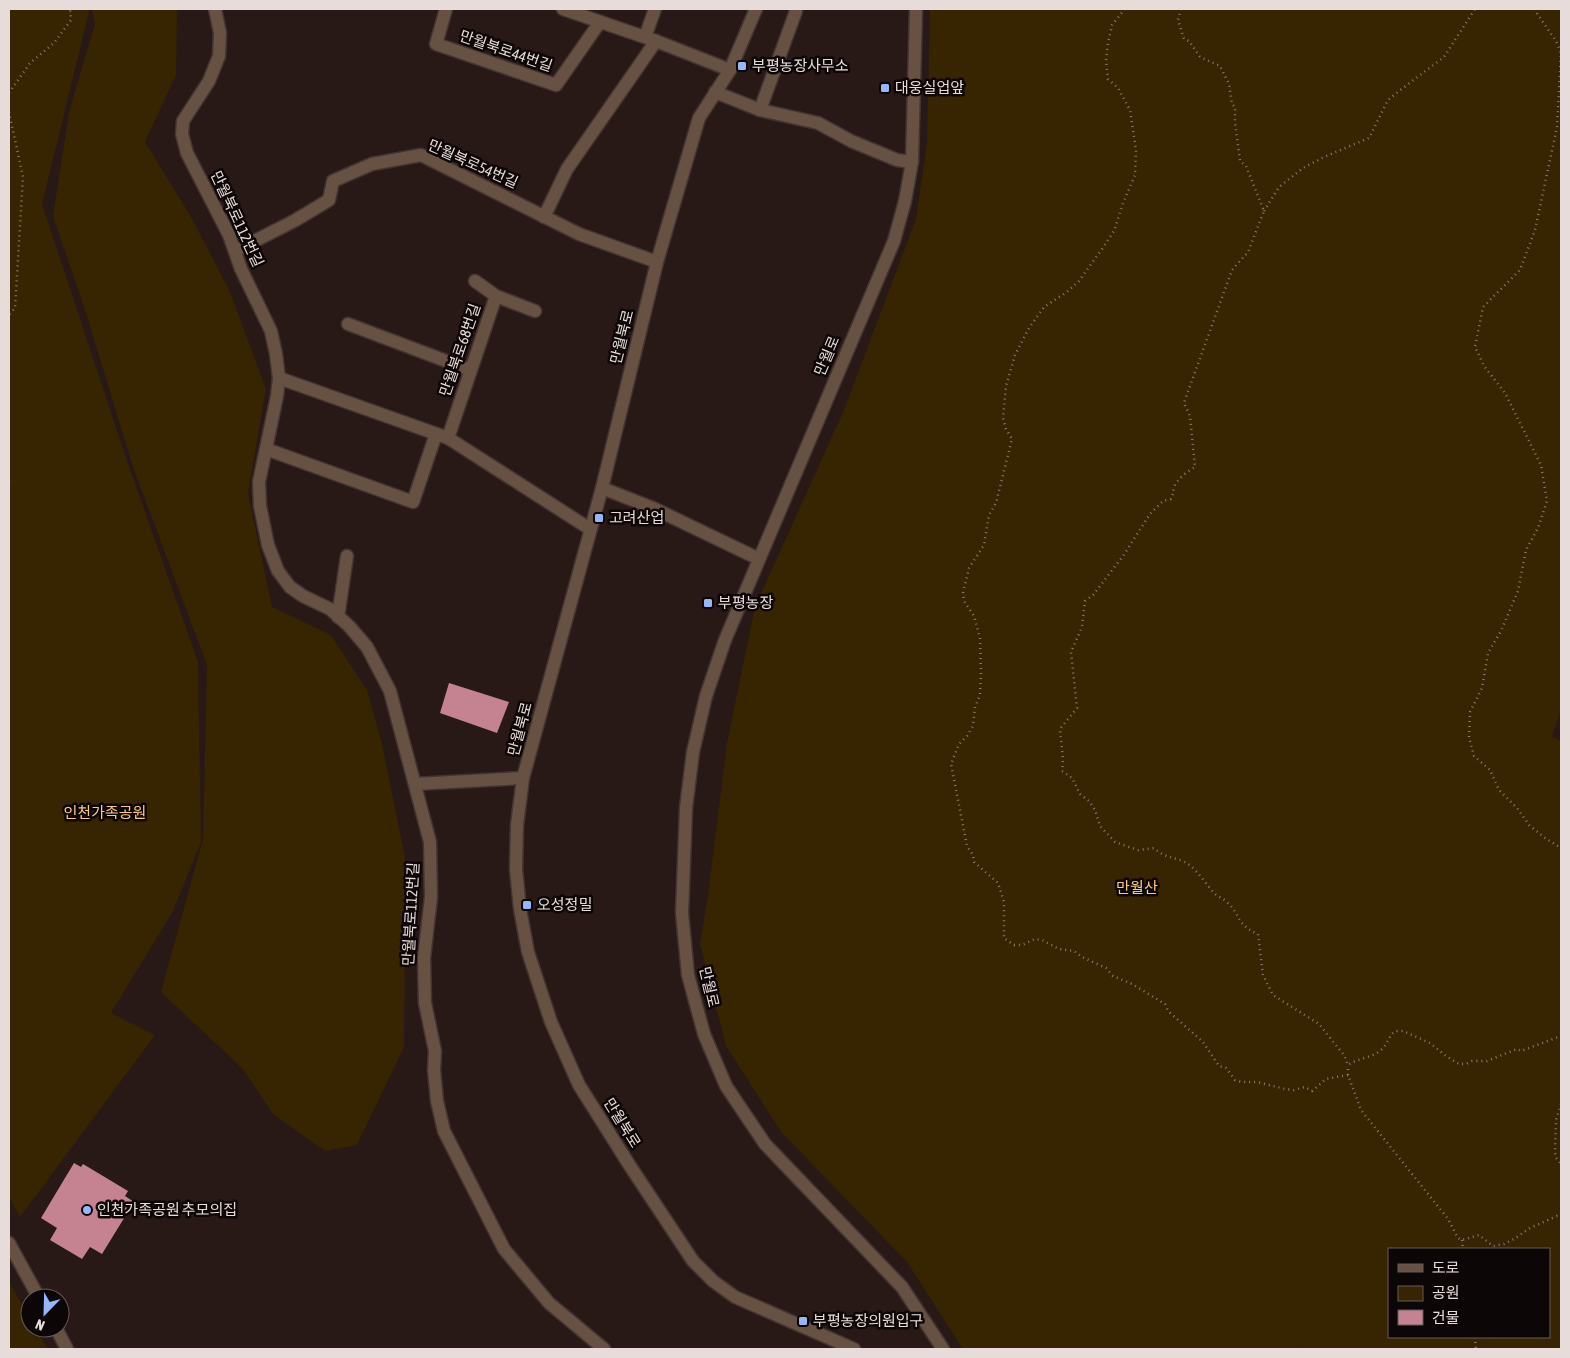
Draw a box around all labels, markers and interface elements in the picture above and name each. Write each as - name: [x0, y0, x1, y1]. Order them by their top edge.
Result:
- street label: 만월북로44번길: [458, 27, 555, 74]
- place label: 부평농장사무소: [752, 57, 849, 74]
- marker: 부평농장사무소: [736, 60, 748, 72]
- place label: 대웅실업앞: [895, 79, 964, 96]
- marker: 대웅실업앞: [879, 82, 891, 94]
- street label: 만월북로54번길: [425, 136, 521, 191]
- street label: 만월북로112번길: [208, 168, 267, 269]
- street label: 만월북로68번길: [436, 301, 483, 398]
- street label: 만월북로: [607, 308, 636, 366]
- street label: 만월로: [811, 333, 842, 378]
- place label: 고려산업: [609, 509, 664, 526]
- marker: 고려산업: [593, 512, 605, 524]
- place label: 부평농장: [718, 594, 773, 611]
- marker: 부평농장: [702, 597, 714, 609]
- street label: 만월북로: [504, 700, 535, 758]
- park label: 인천가족공원: [64, 804, 146, 821]
- street label: 만월북로112번길: [399, 862, 422, 966]
- park label: 만월산: [1116, 879, 1158, 896]
- place label: 오성정밀: [537, 896, 592, 913]
- marker: 오성정밀: [521, 899, 533, 911]
- street label: 만월로: [697, 965, 722, 1009]
- street label: 만월북로: [601, 1095, 644, 1151]
- place label: 인천가족공원 추모의집: [97, 1201, 237, 1218]
- marker: 인천가족공원 추모의집: [81, 1204, 93, 1216]
- legend: [1388, 1248, 1550, 1338]
- text: 도로: [1432, 1259, 1460, 1276]
- text: 공원: [1432, 1284, 1460, 1301]
- north arrow: [20, 1288, 70, 1338]
- text: 건물: [1432, 1309, 1460, 1326]
- place label: 부평농장의원입구: [813, 1312, 923, 1329]
- marker: 부평농장의원입구: [797, 1315, 809, 1327]
- text: N: [33, 1316, 47, 1334]

